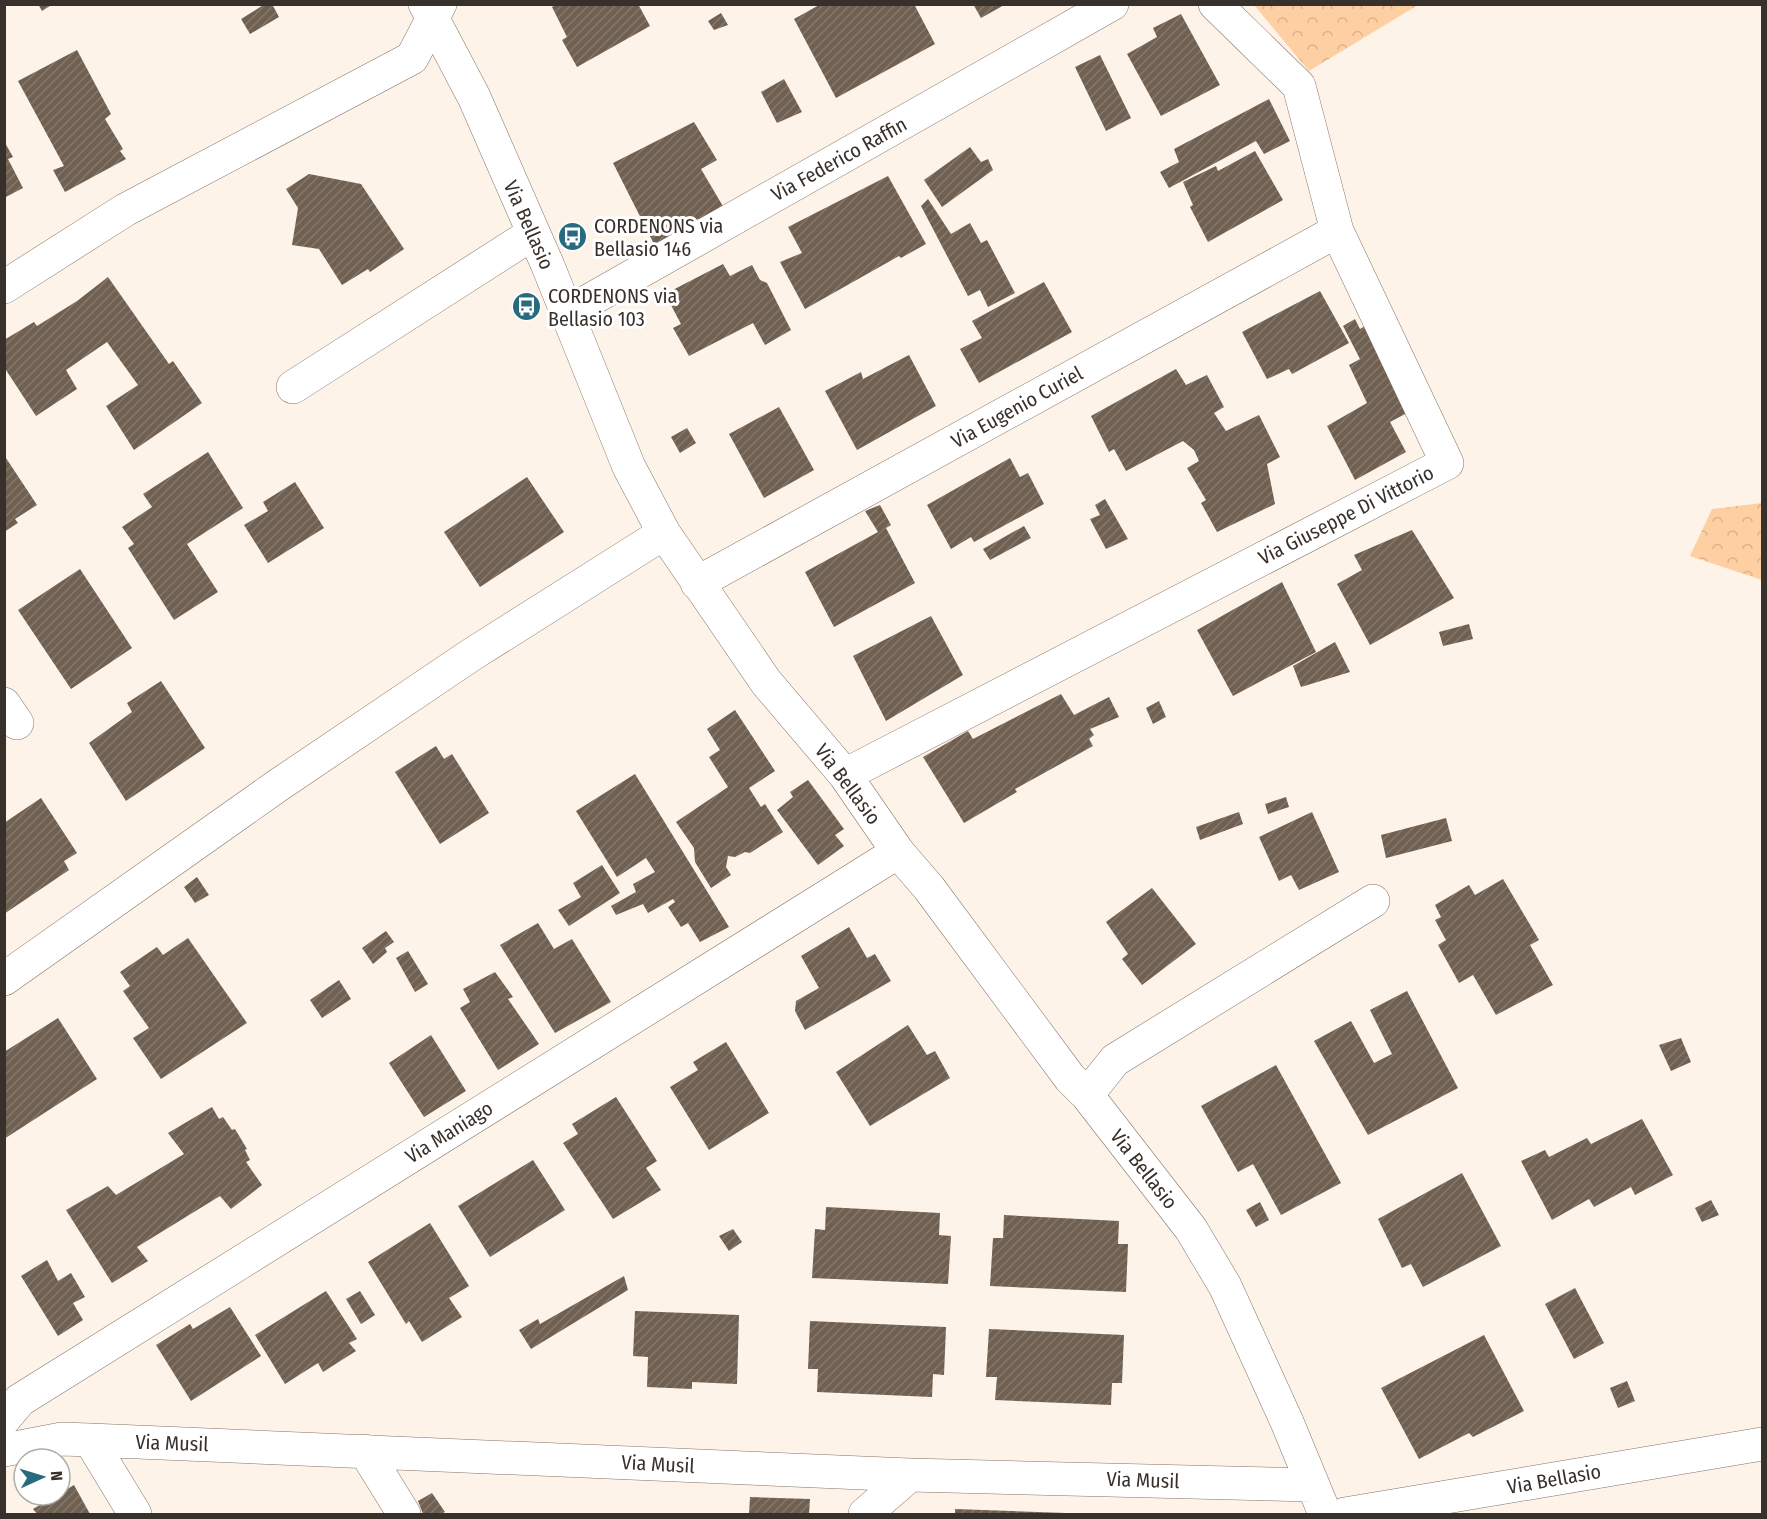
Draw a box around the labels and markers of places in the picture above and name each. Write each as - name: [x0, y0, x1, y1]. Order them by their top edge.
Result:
- place label: CORDENONS via Bellasio 146: [594, 214, 723, 261]
- bus stop icon: CORDENONS via Bellasio 146: [557, 221, 589, 253]
- place label: CORDENONS via Bellasio 103: [548, 284, 677, 331]
- bus stop icon: CORDENONS via Bellasio 103: [511, 291, 543, 323]

